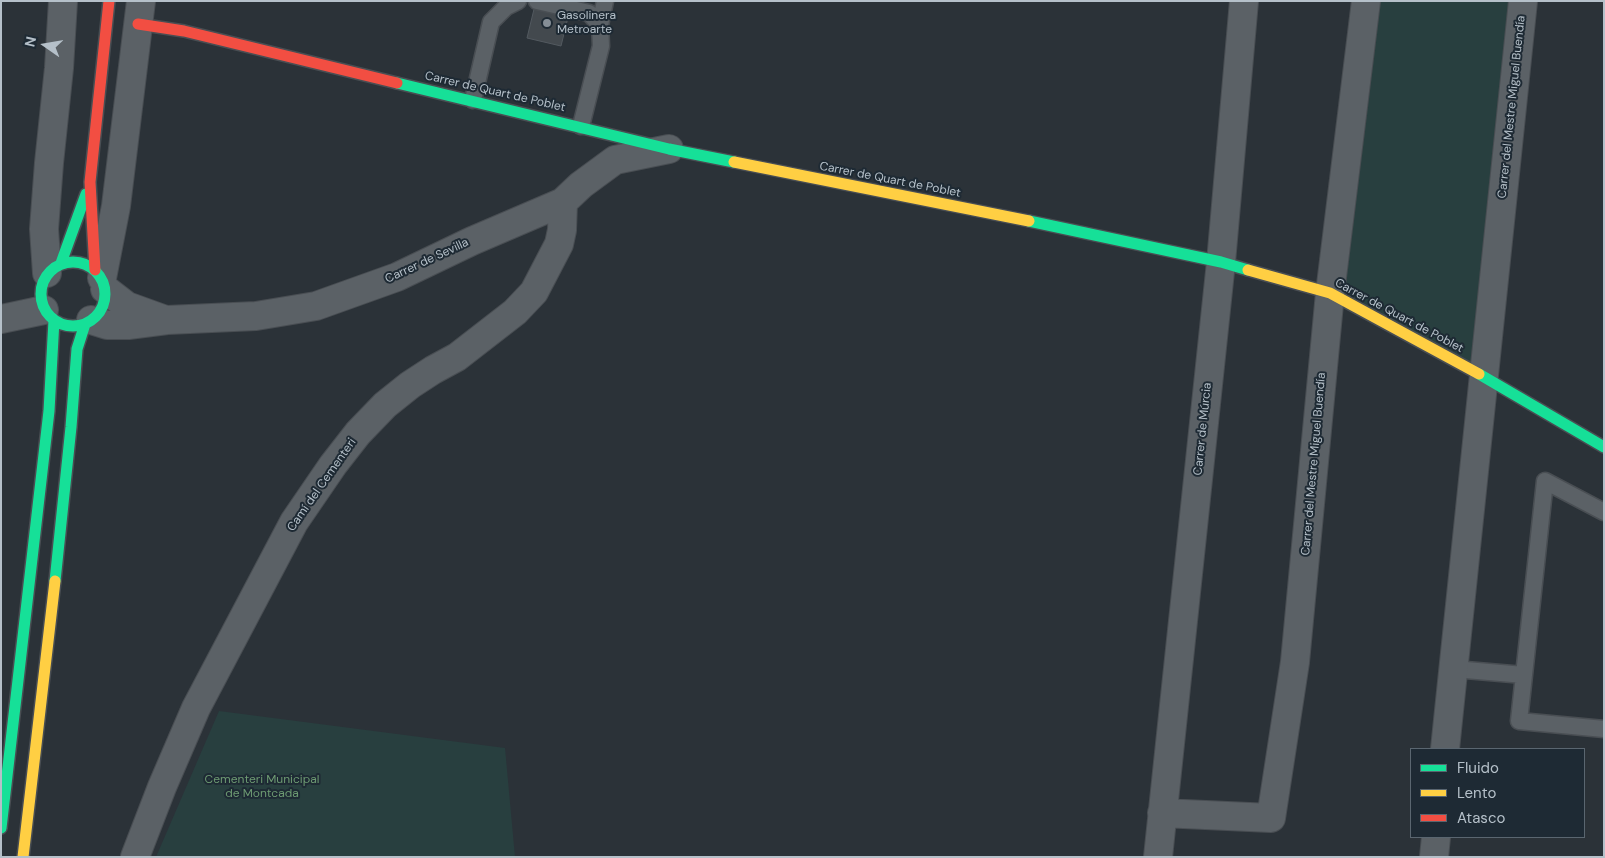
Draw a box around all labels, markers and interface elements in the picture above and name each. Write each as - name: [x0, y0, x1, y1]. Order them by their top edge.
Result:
- place label: Gasolinera Metroarte: [557, 9, 616, 37]
- street label: Carrer del Mestre Miguel Buendía: [1495, 15, 1529, 199]
- marker: Gasolinera Metroarte: [541, 17, 553, 29]
- north arrow: [20, 20, 70, 70]
- text: N: [20, 35, 40, 49]
- street label: Carrer de Quart de Poblet: [423, 69, 567, 115]
- street label: Carrer de Quart de Poblet: [818, 159, 962, 201]
- street label: Carrer de Sevilla: [383, 235, 471, 287]
- street label: Carrer de Quart de Poblet: [1332, 276, 1466, 356]
- street label: Carrer del Mestre Miguel Buendía: [1299, 372, 1329, 556]
- street label: Carrer de Múrcia: [1191, 382, 1215, 476]
- street label: Camí del Cementeri: [284, 436, 360, 534]
- legend: [1410, 748, 1585, 838]
- text: Fluido: [1457, 758, 1499, 778]
- park label: Cementeri Municipal de Montcada: [205, 773, 319, 801]
- text: Lento: [1457, 783, 1496, 803]
- text: Atasco: [1457, 808, 1505, 828]

